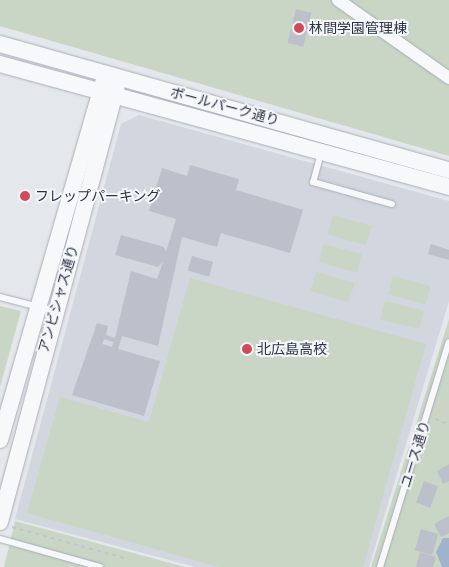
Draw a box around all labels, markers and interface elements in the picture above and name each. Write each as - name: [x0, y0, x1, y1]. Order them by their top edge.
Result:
- place label: 林間学園管理棟: [309, 20, 407, 36]
- marker: 林間学園管理棟: [293, 22, 305, 34]
- street label: ボールパーク通り: [169, 83, 281, 129]
- place label: フレップパーキング: [35, 188, 161, 204]
- marker: フレップパーキング: [19, 190, 31, 202]
- street label: アンビシャス通り: [34, 243, 82, 355]
- place label: 北広島高校: [257, 341, 327, 357]
- marker: 北広島高校: [241, 343, 253, 355]
- street label: ユース通り: [397, 418, 433, 490]

